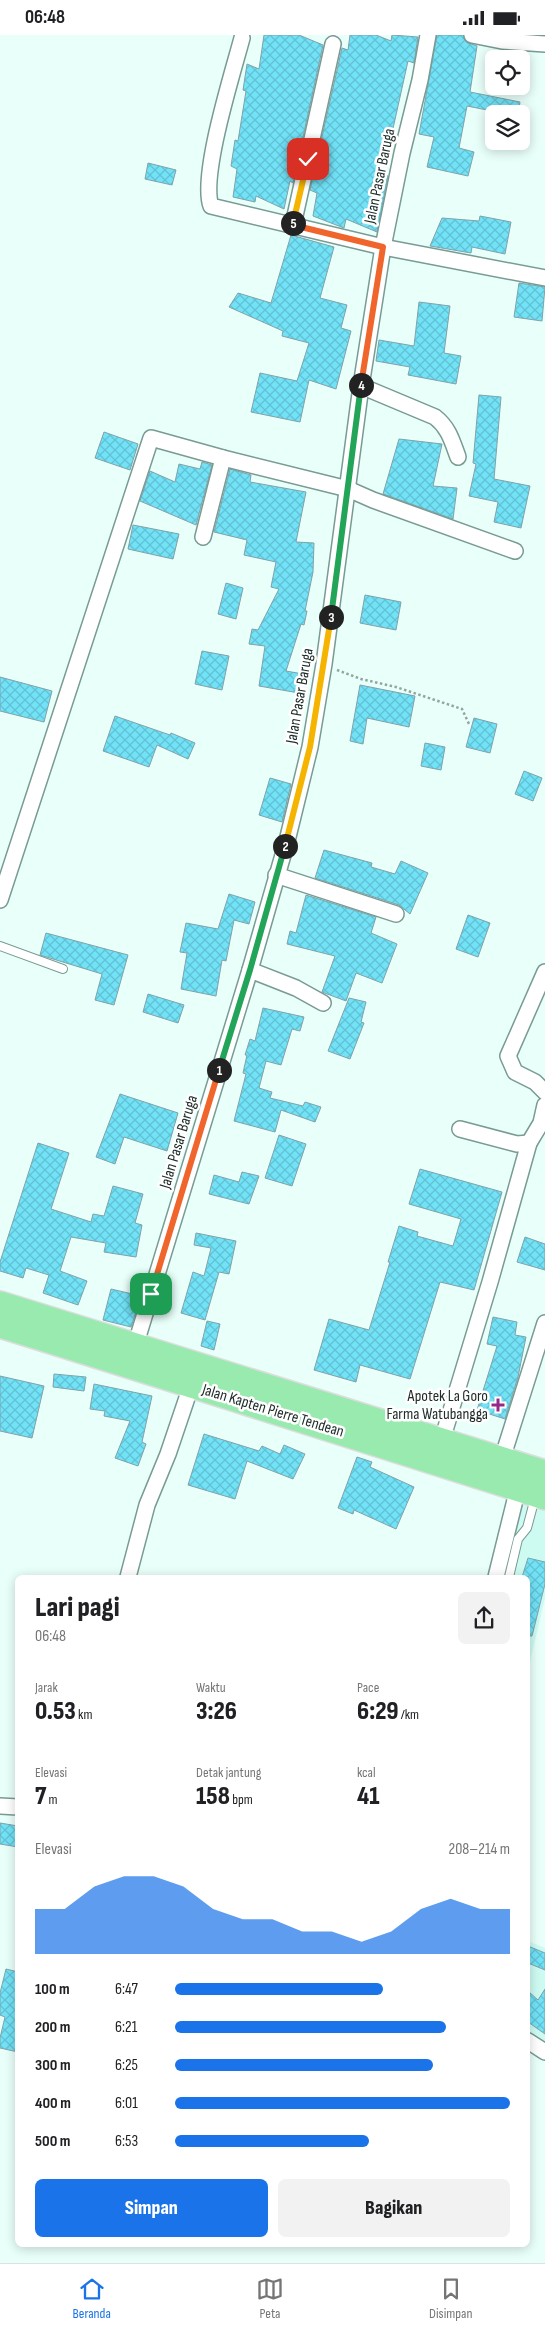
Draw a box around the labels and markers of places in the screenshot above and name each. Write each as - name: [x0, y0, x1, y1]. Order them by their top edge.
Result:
- pin: [287, 138, 329, 180]
- pin: 5: [280, 211, 306, 235]
- pin: 4: [348, 373, 374, 397]
- pin: 3: [318, 605, 344, 629]
- pin: 2: [272, 833, 298, 859]
- pin: 1: [206, 1057, 232, 1083]
- pin: [130, 1273, 172, 1315]
- place label: Apotek La Goro Farma Watubangga: [386, 1387, 488, 1424]
- marker: Apotek La Goro Farma Watubangga: [492, 1399, 504, 1411]

